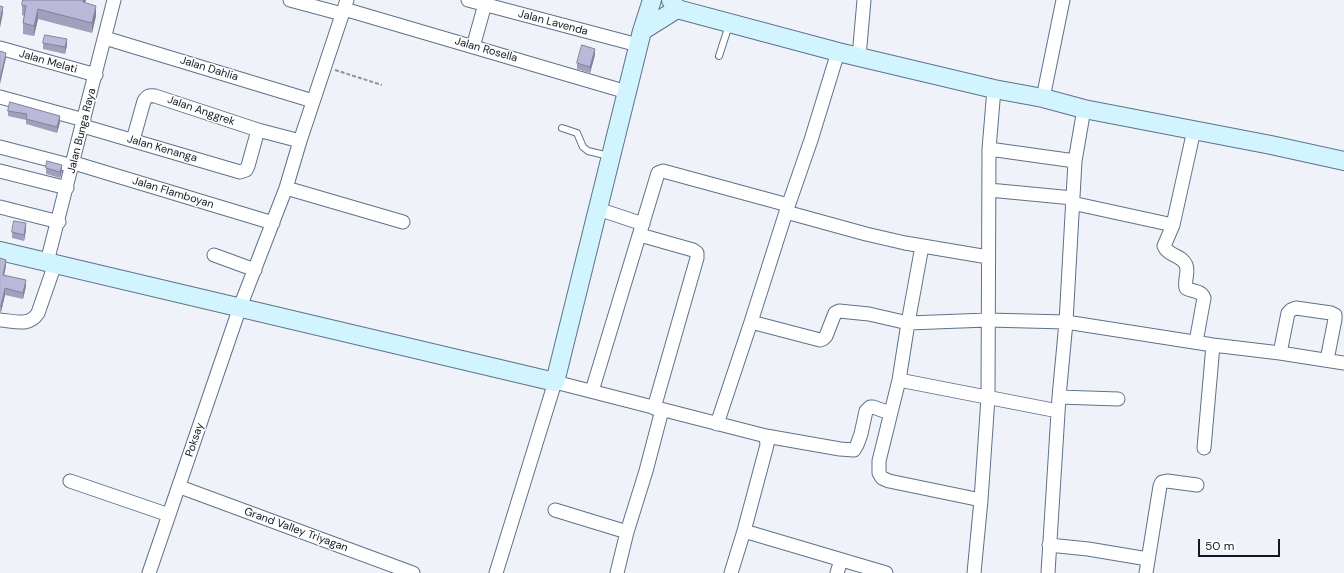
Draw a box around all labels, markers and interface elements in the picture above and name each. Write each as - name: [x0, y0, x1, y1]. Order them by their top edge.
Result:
- street label: Jalan Lavenda: [517, 7, 589, 39]
- street label: Jalan Rosella: [453, 35, 519, 65]
- street label: Jalan Melati: [17, 47, 79, 77]
- street label: Jalan Dahlia: [178, 54, 240, 84]
- street label: Jalan Bunga Raya: [65, 87, 99, 175]
- street label: Jalan Anggrek: [165, 93, 237, 129]
- street label: Jalan Kenanga: [125, 133, 199, 165]
- street label: Jalan Flamboyan: [131, 174, 215, 212]
- street label: Poksay: [183, 421, 207, 459]
- street label: Grand Valley Triyagan: [242, 505, 350, 555]
- scale bar: [1200, 531, 1282, 557]
- text: 50 m: [1205, 538, 1234, 554]

